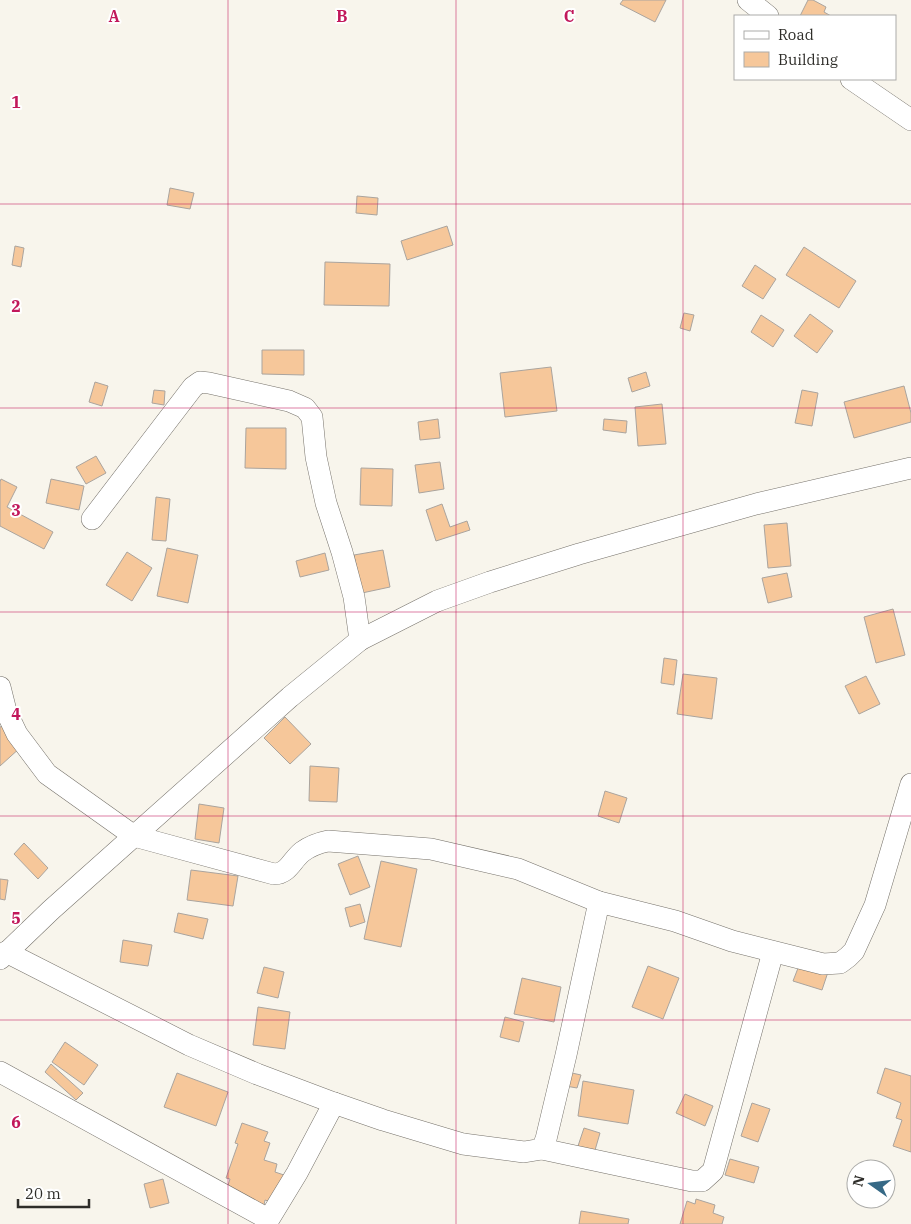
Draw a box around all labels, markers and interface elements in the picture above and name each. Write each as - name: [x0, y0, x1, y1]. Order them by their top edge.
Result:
- text: A: [108, 6, 120, 26]
- text: B: [336, 6, 348, 26]
- text: C: [564, 6, 574, 26]
- legend: [734, 15, 896, 80]
- text: Road: [778, 25, 814, 44]
- text: Building: [778, 50, 838, 69]
- text: 1: [11, 92, 21, 112]
- text: 2: [11, 296, 21, 316]
- text: 3: [11, 500, 21, 520]
- text: 4: [11, 704, 21, 724]
- text: 5: [11, 908, 21, 928]
- text: 6: [11, 1112, 21, 1132]
- north arrow: [846, 1159, 896, 1209]
- text: N: [848, 1173, 868, 1188]
- scale bar: [18, 1176, 89, 1208]
- text: 20 m: [25, 1184, 61, 1203]

